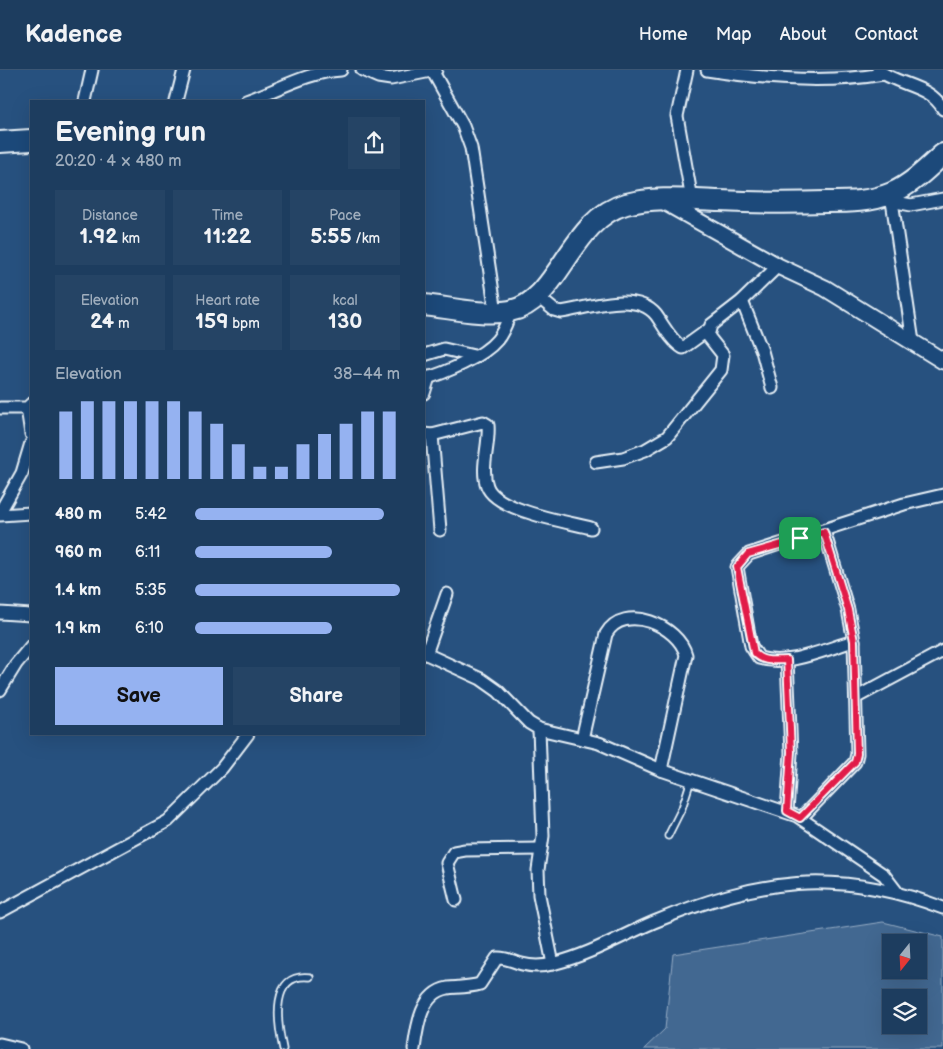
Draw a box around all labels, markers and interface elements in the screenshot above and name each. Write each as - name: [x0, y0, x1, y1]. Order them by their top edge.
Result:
- text: Kadence: [25, 20, 122, 49]
- text: Home: [639, 24, 688, 45]
- text: Map: [716, 24, 752, 45]
- text: About: [780, 24, 827, 45]
- text: Contact: [855, 24, 918, 45]
- text: Evening run: [55, 116, 206, 149]
- button: share: [348, 117, 400, 169]
- text: 20:20 · 4 × 480 m: [55, 152, 181, 171]
- text: Distance: [82, 207, 138, 224]
- text: Time: [212, 207, 243, 224]
- text: Pace: [329, 207, 361, 224]
- text: 1.92: [80, 224, 118, 249]
- text: 11:22: [204, 224, 251, 249]
- text: 5:55: [310, 224, 352, 249]
- text: km: [118, 230, 140, 247]
- text: /km: [352, 230, 380, 247]
- text: Elevation: [81, 292, 139, 309]
- text: Heart rate: [195, 292, 260, 309]
- text: kcal: [333, 292, 358, 309]
- text: 24: [90, 309, 114, 334]
- text: 159: [195, 309, 228, 334]
- text: 130: [328, 309, 362, 334]
- text: m: [114, 315, 130, 332]
- text: bpm: [228, 315, 260, 332]
- text: Elevation: [55, 365, 122, 384]
- text: 38–44 m: [333, 365, 400, 384]
- text: 480 m: [55, 505, 102, 524]
- text: 5:42: [135, 505, 167, 524]
- pin: [779, 517, 821, 559]
- icon: arrive: [786, 524, 814, 552]
- text: 960 m: [55, 543, 102, 562]
- text: 6:11: [135, 543, 160, 562]
- text: 1.4 km: [55, 581, 101, 600]
- text: 5:35: [135, 581, 166, 600]
- text: 1.9 km: [55, 619, 101, 638]
- text: 6:10: [135, 619, 164, 638]
- button: Save: [55, 667, 223, 725]
- button: Share: [233, 667, 400, 725]
- north arrow: [882, 934, 928, 979]
- map controls: [882, 934, 927, 1034]
- button: layers: [882, 989, 927, 1034]

